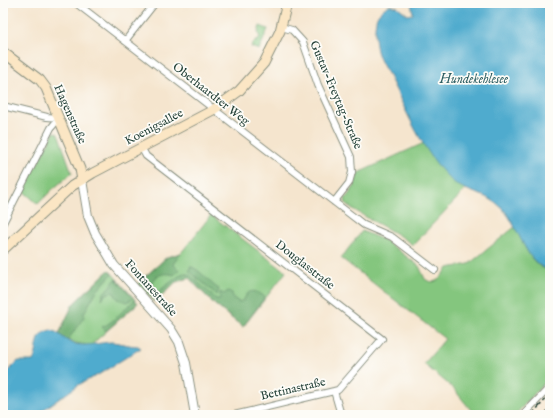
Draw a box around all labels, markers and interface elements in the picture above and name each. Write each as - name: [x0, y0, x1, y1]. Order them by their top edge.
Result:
- street label: Gustav-Freytag-Straße: [306, 39, 366, 152]
- street label: Oberhaardter Weg: [170, 59, 253, 129]
- water label: Hundekehlesee: [439, 71, 509, 88]
- street label: Hagenstraße: [50, 82, 90, 147]
- street label: Koenigsallee: [122, 105, 186, 149]
- street label: Douglasstraße: [272, 237, 338, 293]
- street label: Fontanestraße: [122, 257, 181, 320]
- street label: Bettinastraße: [259, 374, 327, 404]

